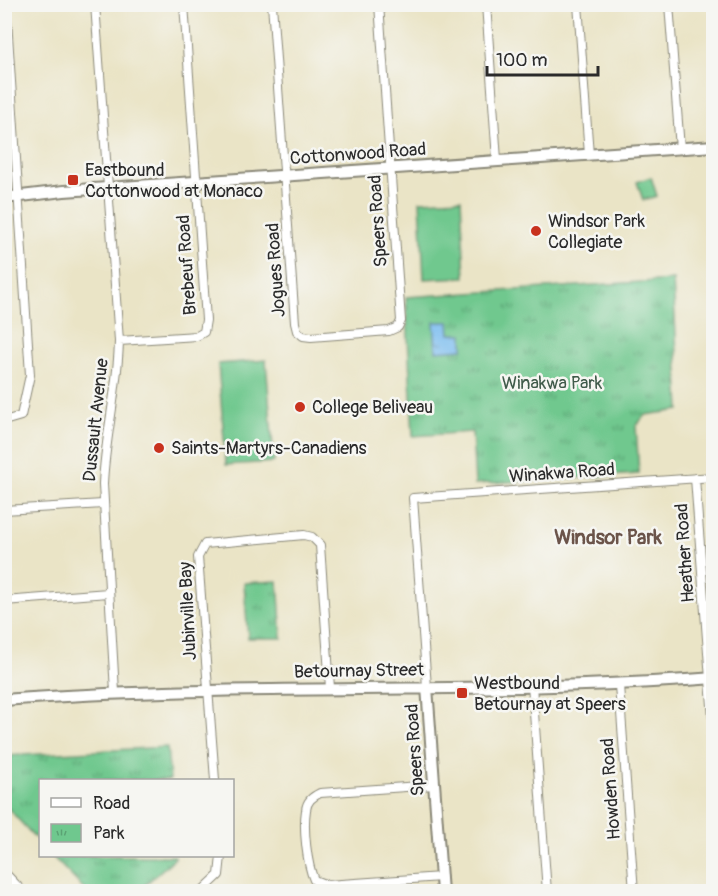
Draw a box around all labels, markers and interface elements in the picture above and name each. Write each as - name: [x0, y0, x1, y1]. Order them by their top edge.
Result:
- scale bar: [487, 39, 598, 77]
- text: 100 m: [496, 49, 548, 72]
- street label: Cottonwood Road: [289, 138, 427, 170]
- place label: Eastbound Cottonwood at Monaco: [85, 159, 263, 203]
- marker: Eastbound Cottonwood at Monaco: [66, 173, 80, 187]
- street label: Speers Road: [363, 174, 393, 268]
- place label: Windsor Park Collegiate: [548, 210, 645, 254]
- street label: Brebeuf Road: [172, 214, 202, 316]
- street label: Jogues Road: [261, 222, 291, 318]
- marker: Windsor Park Collegiate: [529, 224, 543, 238]
- street label: Dussault Avenue: [78, 357, 114, 483]
- park label: Winakwa Park: [502, 372, 603, 395]
- place label: College Beliveau: [312, 396, 433, 419]
- marker: College Beliveau: [293, 400, 307, 414]
- place label: Saints-Martyrs-Canadiens: [171, 437, 367, 460]
- marker: Saints-Martyrs-Canadiens: [152, 441, 166, 455]
- street label: Winakwa Road: [508, 458, 616, 488]
- street label: Heather Road: [670, 503, 700, 603]
- district label: Windsor Park: [554, 525, 663, 550]
- street label: Jubinville Bay: [174, 561, 202, 661]
- street label: Betournay Street: [294, 658, 425, 684]
- place label: Westbound Betournay at Speers: [474, 672, 626, 716]
- marker: Westbound Betournay at Speers: [455, 686, 469, 700]
- street label: Speers Road: [400, 703, 430, 797]
- street label: Howden Road: [596, 737, 626, 841]
- legend: [39, 779, 234, 857]
- text: Road: [93, 792, 130, 815]
- text: Park: [93, 822, 125, 845]

